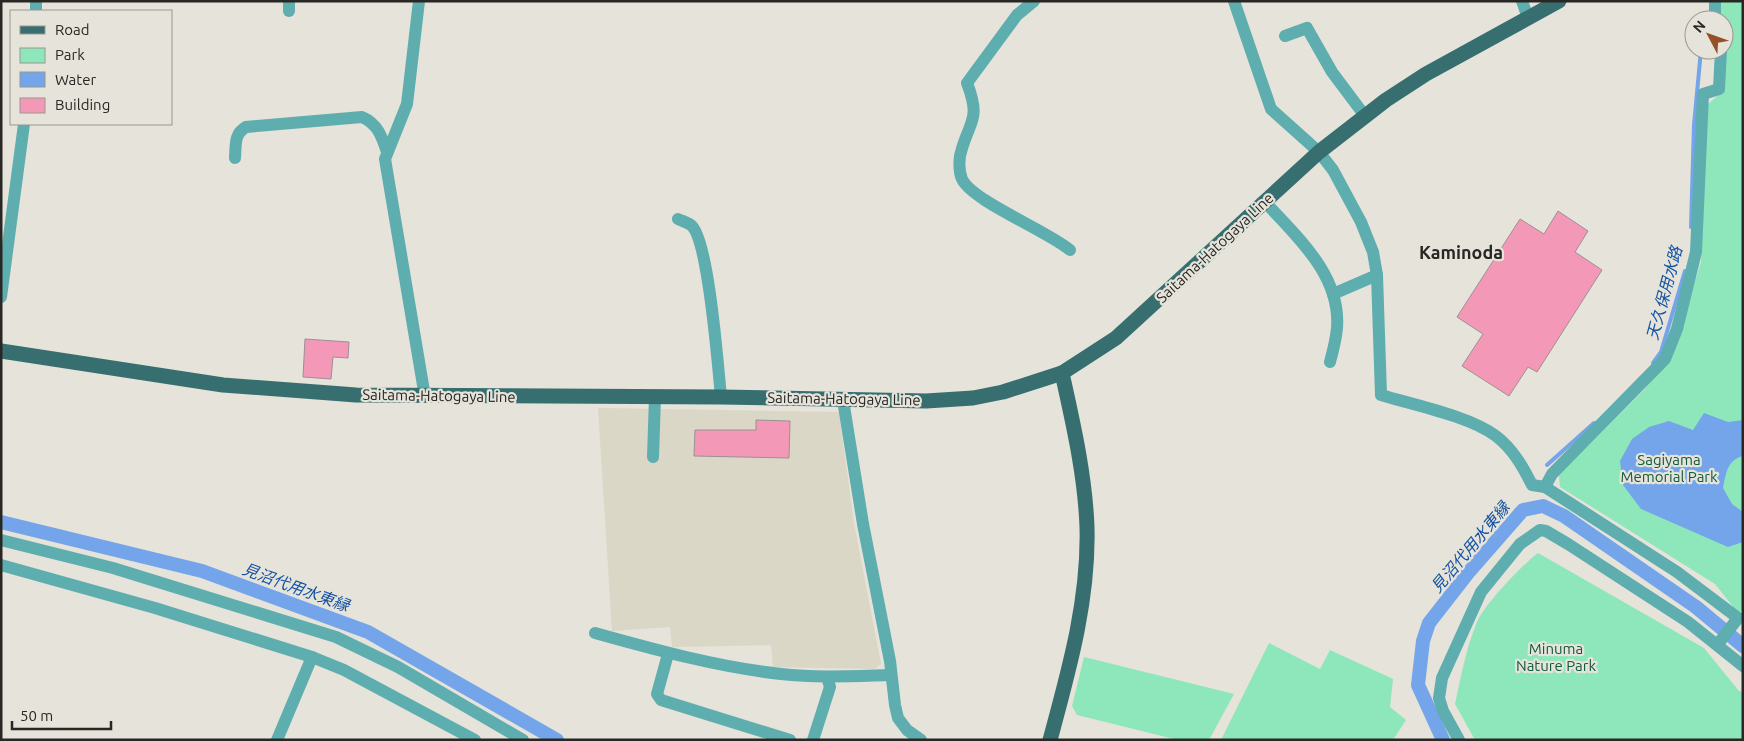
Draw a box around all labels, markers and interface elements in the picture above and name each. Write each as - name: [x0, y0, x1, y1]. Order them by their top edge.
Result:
- legend: [10, 10, 172, 125]
- north arrow: [1684, 10, 1734, 60]
- text: N: [1690, 17, 1709, 36]
- text: Road: [55, 21, 90, 38]
- text: Park: [55, 46, 85, 63]
- text: Water: [55, 71, 96, 88]
- text: Building: [55, 96, 110, 113]
- street label: Saitama-Hatogaya Line: [1153, 189, 1277, 306]
- district label: Kaminoda: [1419, 242, 1503, 262]
- water label: 天久保用水路: [1643, 242, 1686, 342]
- street label: Saitama-Hatogaya Line: [362, 386, 516, 405]
- street label: Saitama-Hatogaya Line: [767, 389, 921, 408]
- park label: Sagiyama Memorial Park: [1620, 451, 1718, 485]
- water label: 見沼代用水東縁: [1427, 497, 1514, 596]
- water label: 見沼代用水東縁: [240, 559, 354, 615]
- park label: Minuma Nature Park: [1516, 640, 1596, 674]
- scale bar: [12, 698, 111, 730]
- text: 50 m: [20, 707, 53, 724]

